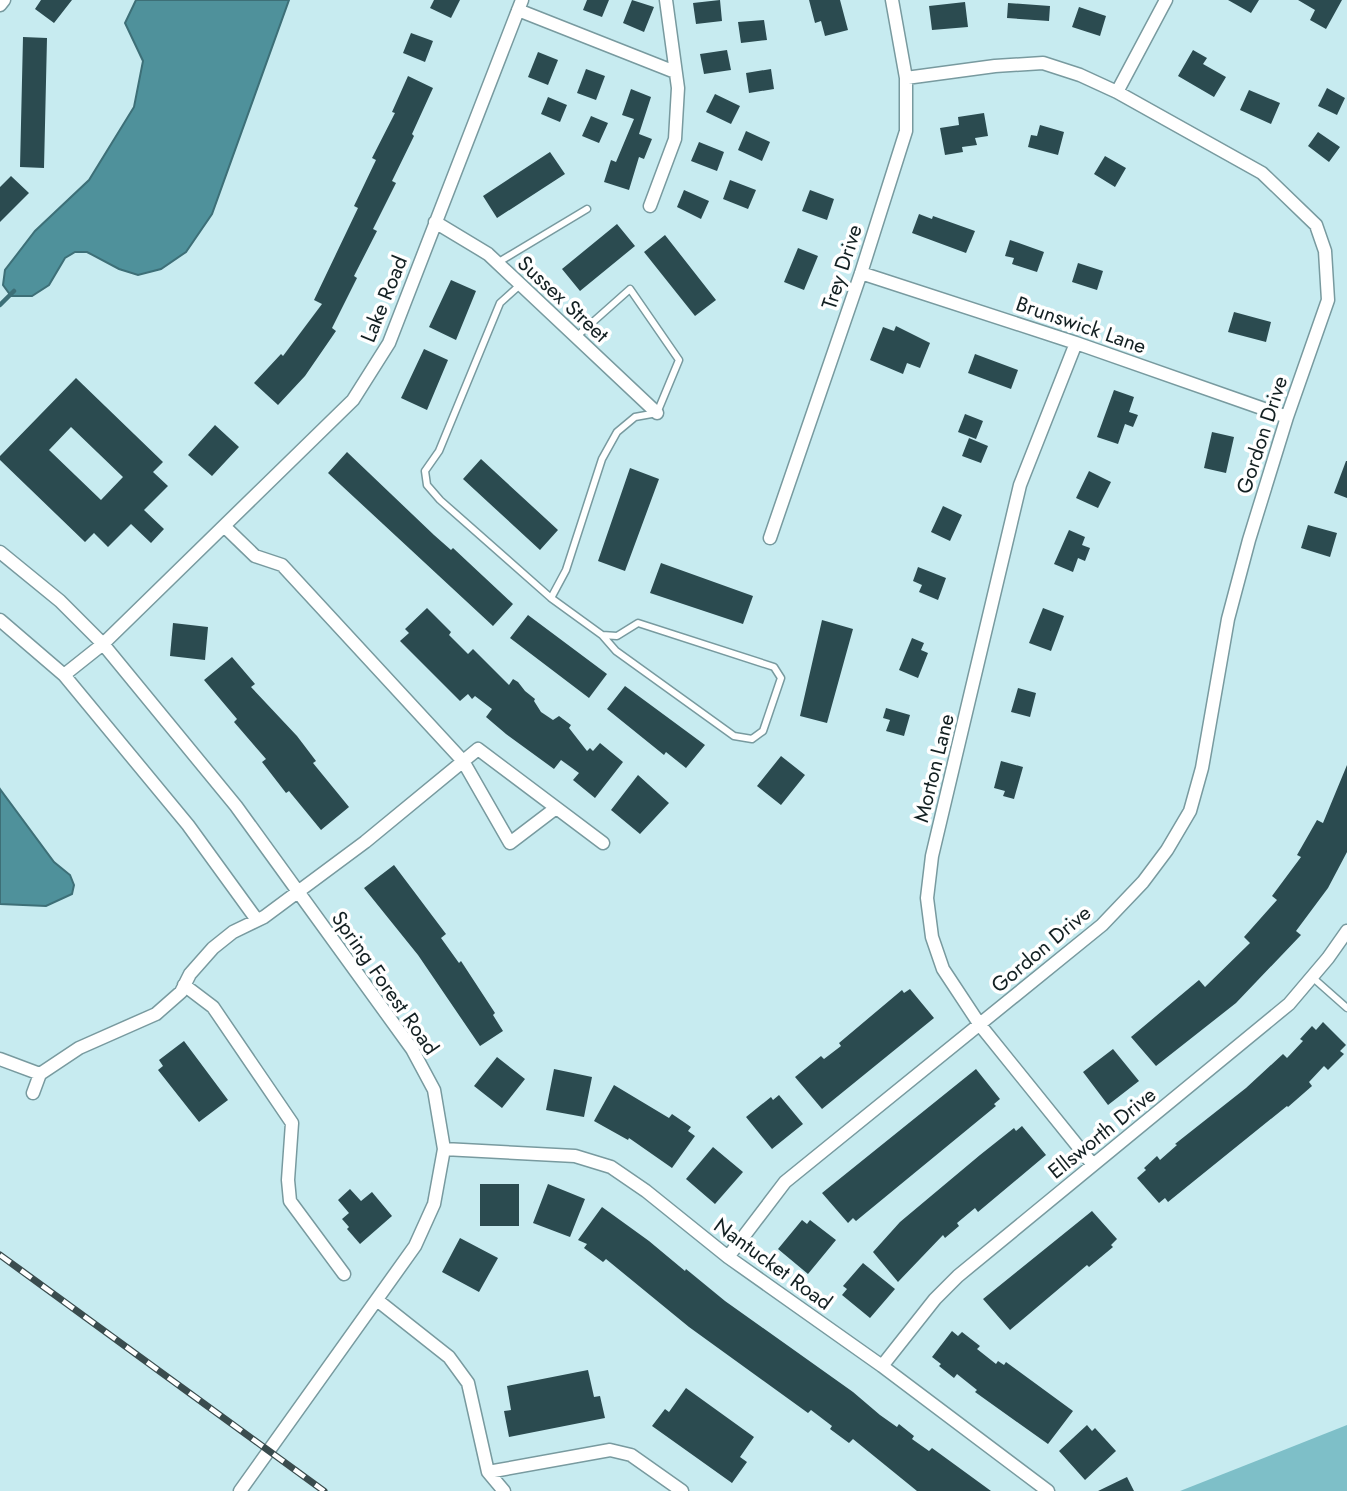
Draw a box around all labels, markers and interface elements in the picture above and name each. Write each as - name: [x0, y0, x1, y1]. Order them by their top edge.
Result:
- street label: Trey Drive: [814, 220, 870, 313]
- street label: Sussex Street: [511, 249, 615, 349]
- street label: Lake Road: [353, 251, 415, 347]
- street label: Brunswick Lane: [1012, 289, 1150, 361]
- street label: Gordon Drive: [1229, 372, 1295, 498]
- street label: Morton Lane: [906, 710, 962, 825]
- street label: Gordon Drive: [984, 898, 1098, 1000]
- street label: Spring Forest Road: [324, 905, 446, 1061]
- street label: Ellsworth Drive: [1042, 1080, 1163, 1186]
- street label: Nantucket Road: [708, 1211, 838, 1317]

